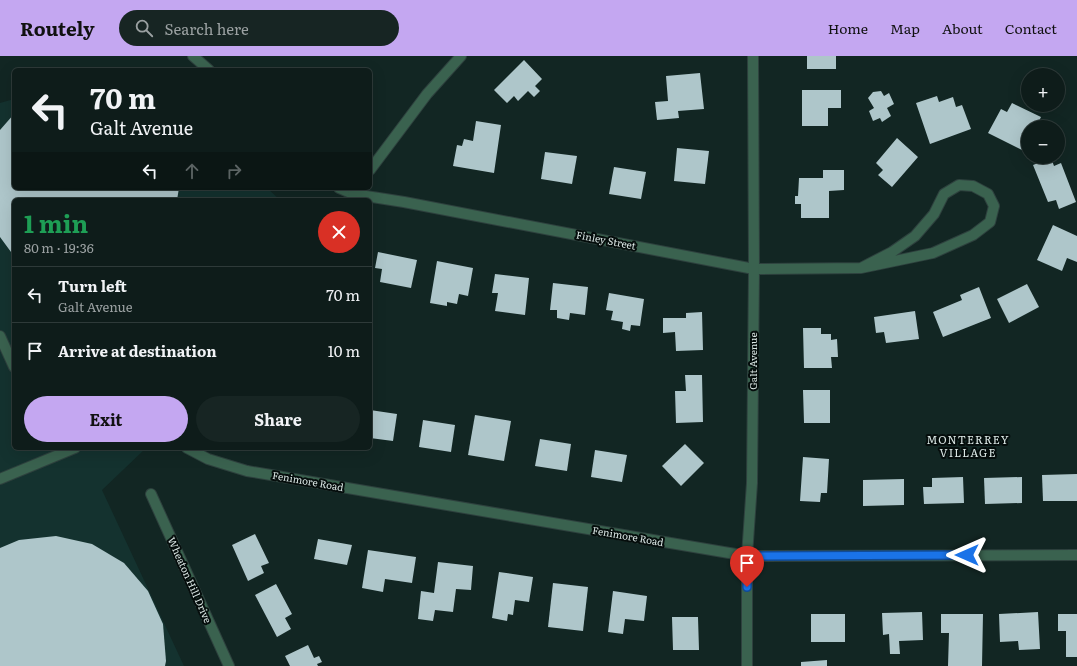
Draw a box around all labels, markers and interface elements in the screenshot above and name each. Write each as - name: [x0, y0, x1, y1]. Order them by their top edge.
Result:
- search box: [119, 10, 399, 46]
- text: Routely: [20, 14, 95, 42]
- icon: search: [133, 17, 155, 39]
- text: Search here: [165, 17, 249, 40]
- text: Home: [828, 18, 868, 38]
- text: Map: [890, 18, 920, 38]
- text: About: [942, 18, 983, 38]
- text: Contact: [1005, 18, 1057, 38]
- map controls: [1021, 68, 1065, 164]
- button: +: [1021, 68, 1065, 112]
- text: 70 m: [90, 76, 156, 118]
- icon: left: [24, 84, 76, 136]
- text: Galt Avenue: [90, 114, 193, 141]
- button: −: [1021, 120, 1065, 164]
- icon: left: [139, 160, 161, 182]
- icon: ahead: [181, 160, 203, 182]
- icon: right: [223, 160, 245, 182]
- text: 1 min: [24, 205, 88, 240]
- button: close: [318, 211, 360, 253]
- street label: Finley Street: [575, 226, 637, 253]
- text: 80 m · 19:36: [24, 238, 94, 257]
- text: Turn left: [58, 274, 127, 297]
- text: 70 m: [326, 283, 360, 306]
- icon: left: [24, 284, 46, 306]
- text: Galt Avenue: [58, 297, 133, 316]
- street label: Galt Avenue: [745, 332, 760, 390]
- text: Arrive at destination: [58, 339, 217, 362]
- text: 10 m: [328, 339, 360, 362]
- icon: arrive: [24, 340, 46, 362]
- button: Exit: [24, 396, 188, 442]
- button: Share: [196, 396, 360, 442]
- district label: MONTERREY VILLAGE: [926, 431, 1010, 460]
- street label: Fenimore Road: [271, 467, 345, 494]
- street label: Fenimore Road: [591, 522, 665, 549]
- street label: Wheaton Hill Drive: [165, 534, 216, 625]
- position arrow: [946, 534, 988, 576]
- pin: [730, 546, 764, 587]
- icon: arrive: [736, 552, 758, 574]

